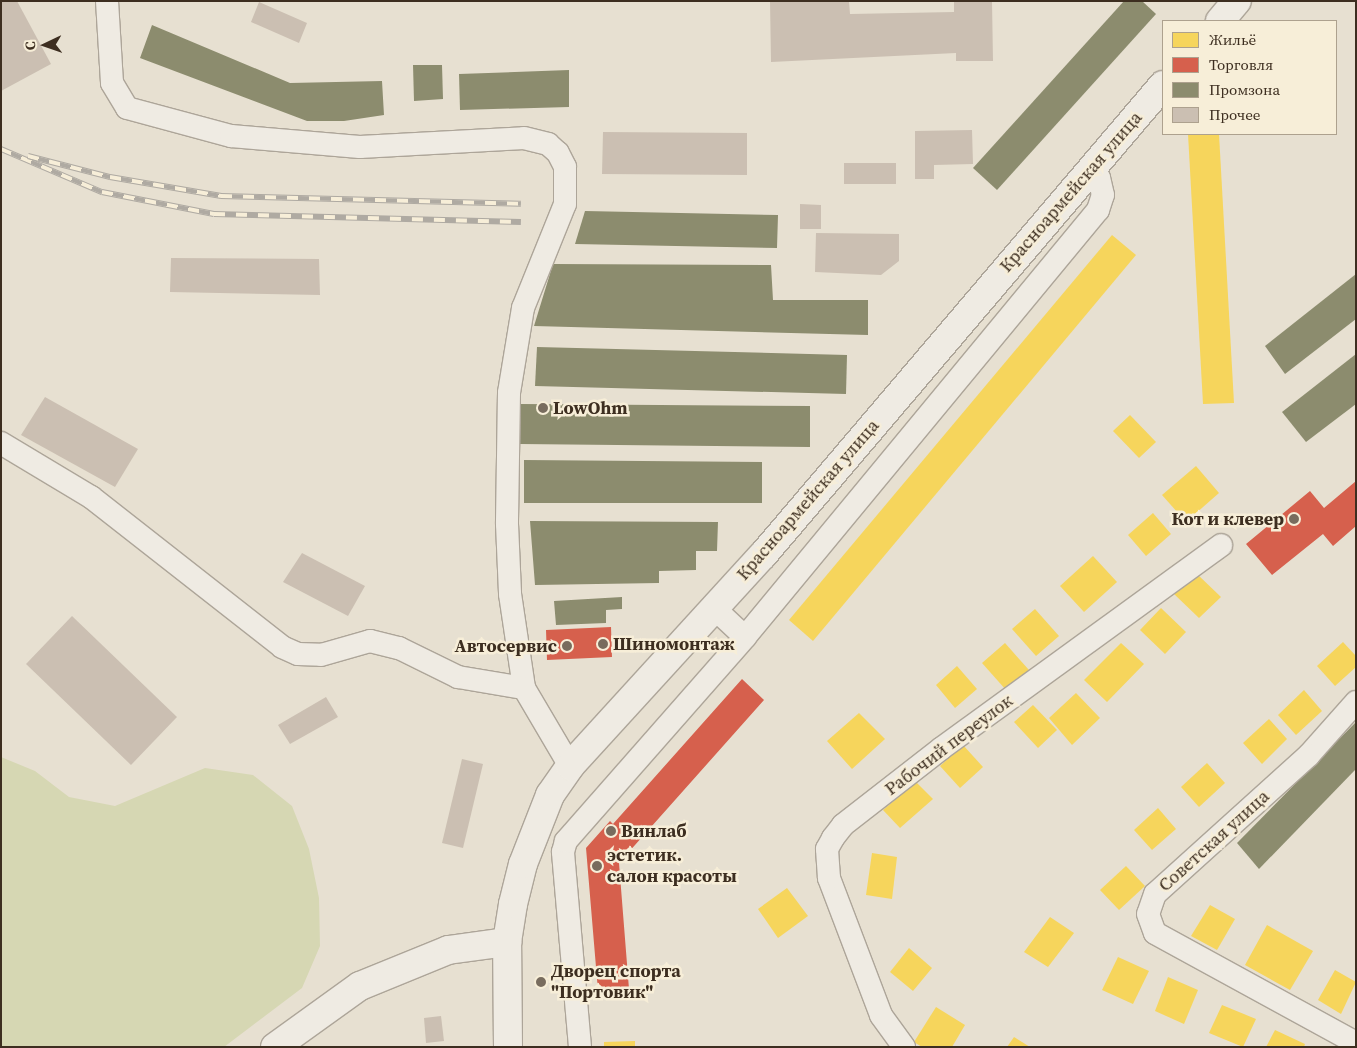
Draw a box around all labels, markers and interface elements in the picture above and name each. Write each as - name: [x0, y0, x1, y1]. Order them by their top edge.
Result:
- north arrow: [20, 20, 70, 70]
- legend: [1162, 20, 1337, 135]
- text: Жильё: [1209, 29, 1256, 50]
- text: С: [20, 41, 40, 51]
- text: Торговля: [1209, 54, 1273, 75]
- text: Промзона: [1209, 79, 1280, 100]
- text: Прочее: [1209, 104, 1260, 125]
- street label: Красноармейская улица: [995, 107, 1147, 277]
- place label: LowOhm: [553, 397, 628, 419]
- marker: LowOhm: [537, 402, 549, 414]
- street label: Красноармейская улица: [732, 415, 884, 585]
- place label: Кот и клевер: [1172, 508, 1284, 530]
- marker: Кот и клевер: [1288, 513, 1300, 525]
- place label: Шиномонтаж: [613, 633, 735, 655]
- place label: Автосервис: [455, 635, 557, 657]
- marker: Шиномонтаж: [597, 638, 609, 650]
- marker: Автосервис: [561, 640, 573, 652]
- street label: Рабочий переулок: [881, 690, 1017, 800]
- street label: Советская улица: [1154, 786, 1274, 896]
- place label: Винлаб: [621, 820, 687, 842]
- marker: Винлаб: [605, 825, 617, 837]
- place label: эстетик. салон красоты: [607, 845, 737, 888]
- marker: эстетик. салон красоты: [591, 860, 603, 872]
- place label: Дворец спорта "Портовик": [551, 961, 681, 1004]
- marker: Дворец спорта "Портовик": [535, 976, 547, 988]

